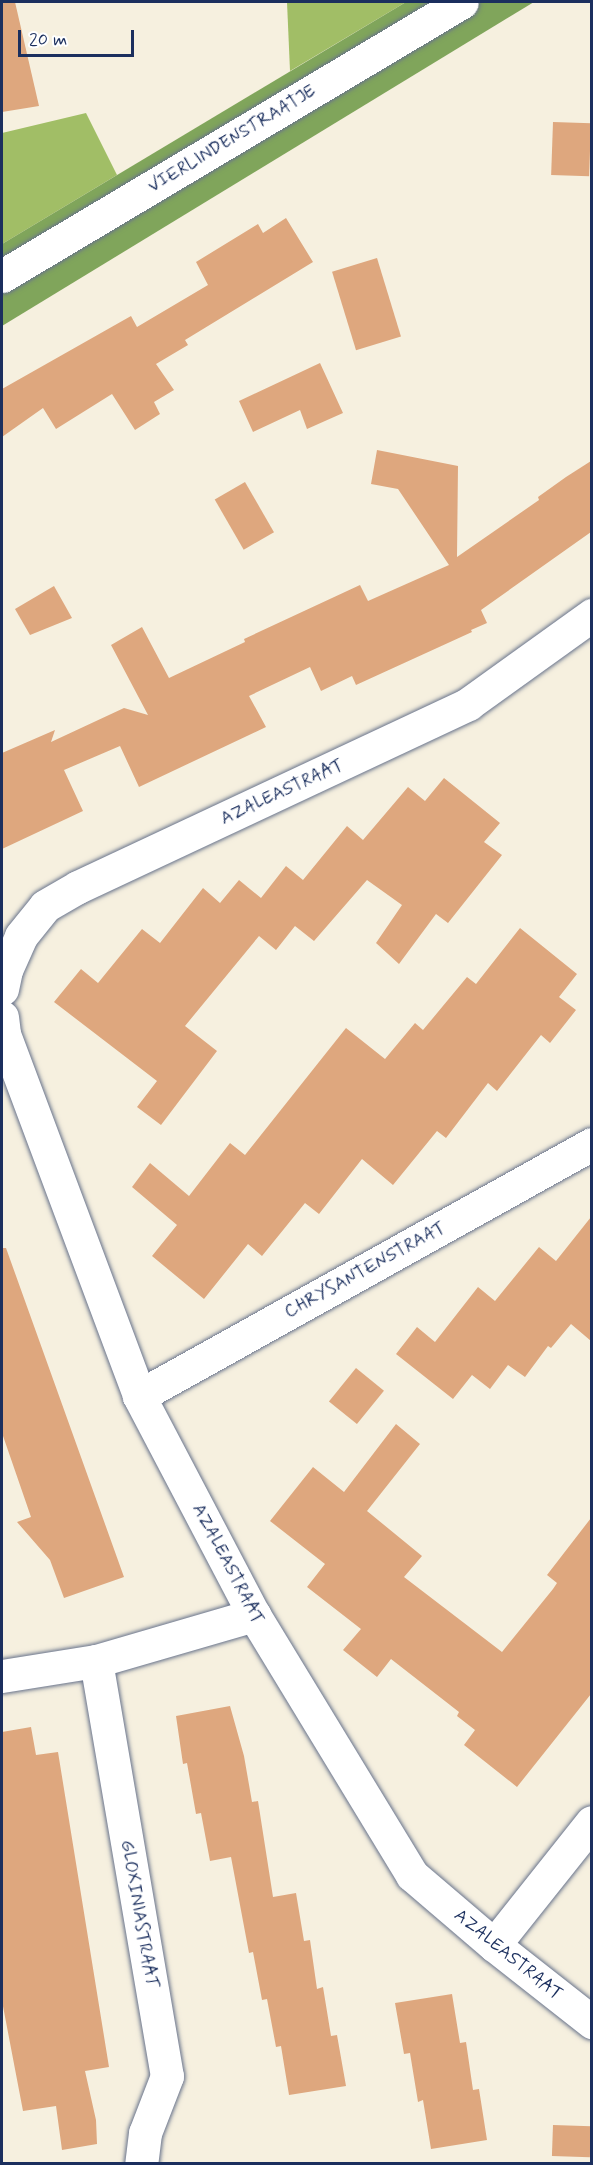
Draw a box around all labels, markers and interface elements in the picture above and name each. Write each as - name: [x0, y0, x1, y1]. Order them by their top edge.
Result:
- scale bar: [21, 18, 136, 56]
- text: 20 m: [29, 28, 67, 52]
- street label: VIERLINDENSTRAATJE: [144, 80, 320, 198]
- street label: AZALEASTRAAT: [217, 754, 347, 830]
- street label: CHRYSANTENSTRAAT: [281, 1217, 449, 1323]
- street label: AZALEASTRAAT: [187, 1500, 269, 1628]
- street label: GLOXINIASTRAAT: [115, 1838, 163, 1990]
- street label: AZALEASTRAAT: [449, 1905, 567, 2005]

